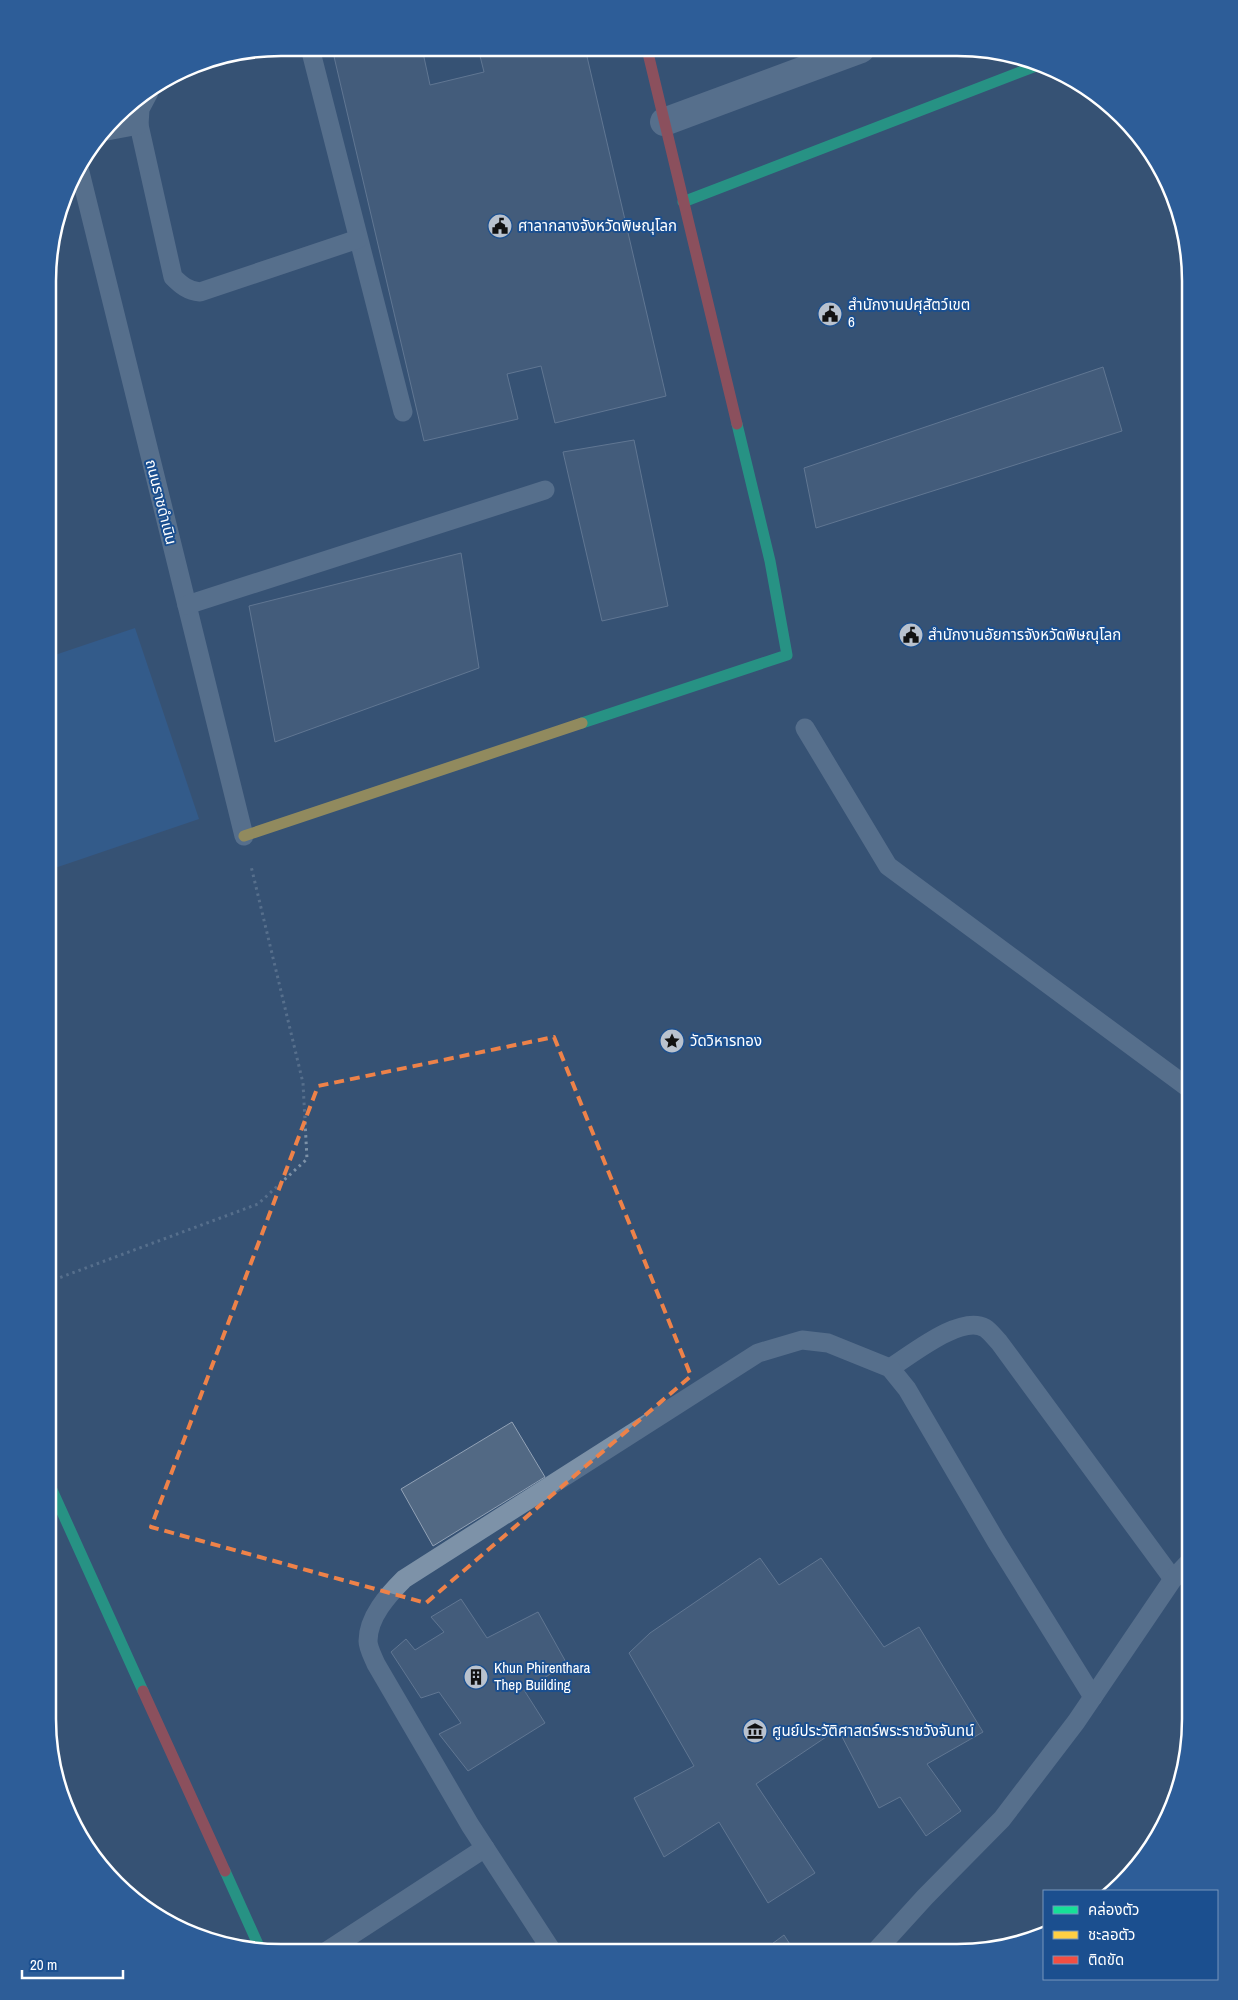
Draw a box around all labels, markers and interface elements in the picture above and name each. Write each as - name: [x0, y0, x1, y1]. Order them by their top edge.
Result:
- public building icon: ศาลากลางจังหวัดพิษณุโลก: [487, 213, 513, 239]
- place label: ศาลากลางจังหวัดพิษณุโลก: [518, 215, 677, 236]
- place label: สำนักงานปศุสัตว์เขต 6: [848, 294, 970, 332]
- public building icon: สำนักงานปศุสัตว์เขต 6: [817, 301, 843, 327]
- street label: ถนนราชดำเนิน: [141, 457, 182, 547]
- public building icon: สำนักงานอัยการจังหวัดพิษณุโลก: [898, 622, 924, 648]
- place label: สำนักงานอัยการจังหวัดพิษณุโลก: [928, 624, 1121, 645]
- place icon: วัดวิหารทอง: [659, 1028, 685, 1054]
- place label: วัดวิหารทอง: [690, 1030, 762, 1051]
- place label: Khun Phirenthara Thep Building: [494, 1657, 591, 1695]
- building icon: Khun Phirenthara Thep Building: [463, 1664, 489, 1690]
- museum icon: ศูนย์ประวัติศาสตร์พระราชวังจันทน์: [742, 1718, 768, 1744]
- place label: ศูนย์ประวัติศาสตร์พระราชวังจันทน์: [772, 1720, 974, 1741]
- legend: [1043, 1890, 1218, 1980]
- text: คล่องตัว: [1088, 1899, 1139, 1920]
- text: ชะลอตัว: [1088, 1924, 1135, 1945]
- scale bar: [22, 1948, 124, 1980]
- text: ติดขัด: [1088, 1949, 1124, 1970]
- text: 20 m: [30, 1954, 57, 1975]

